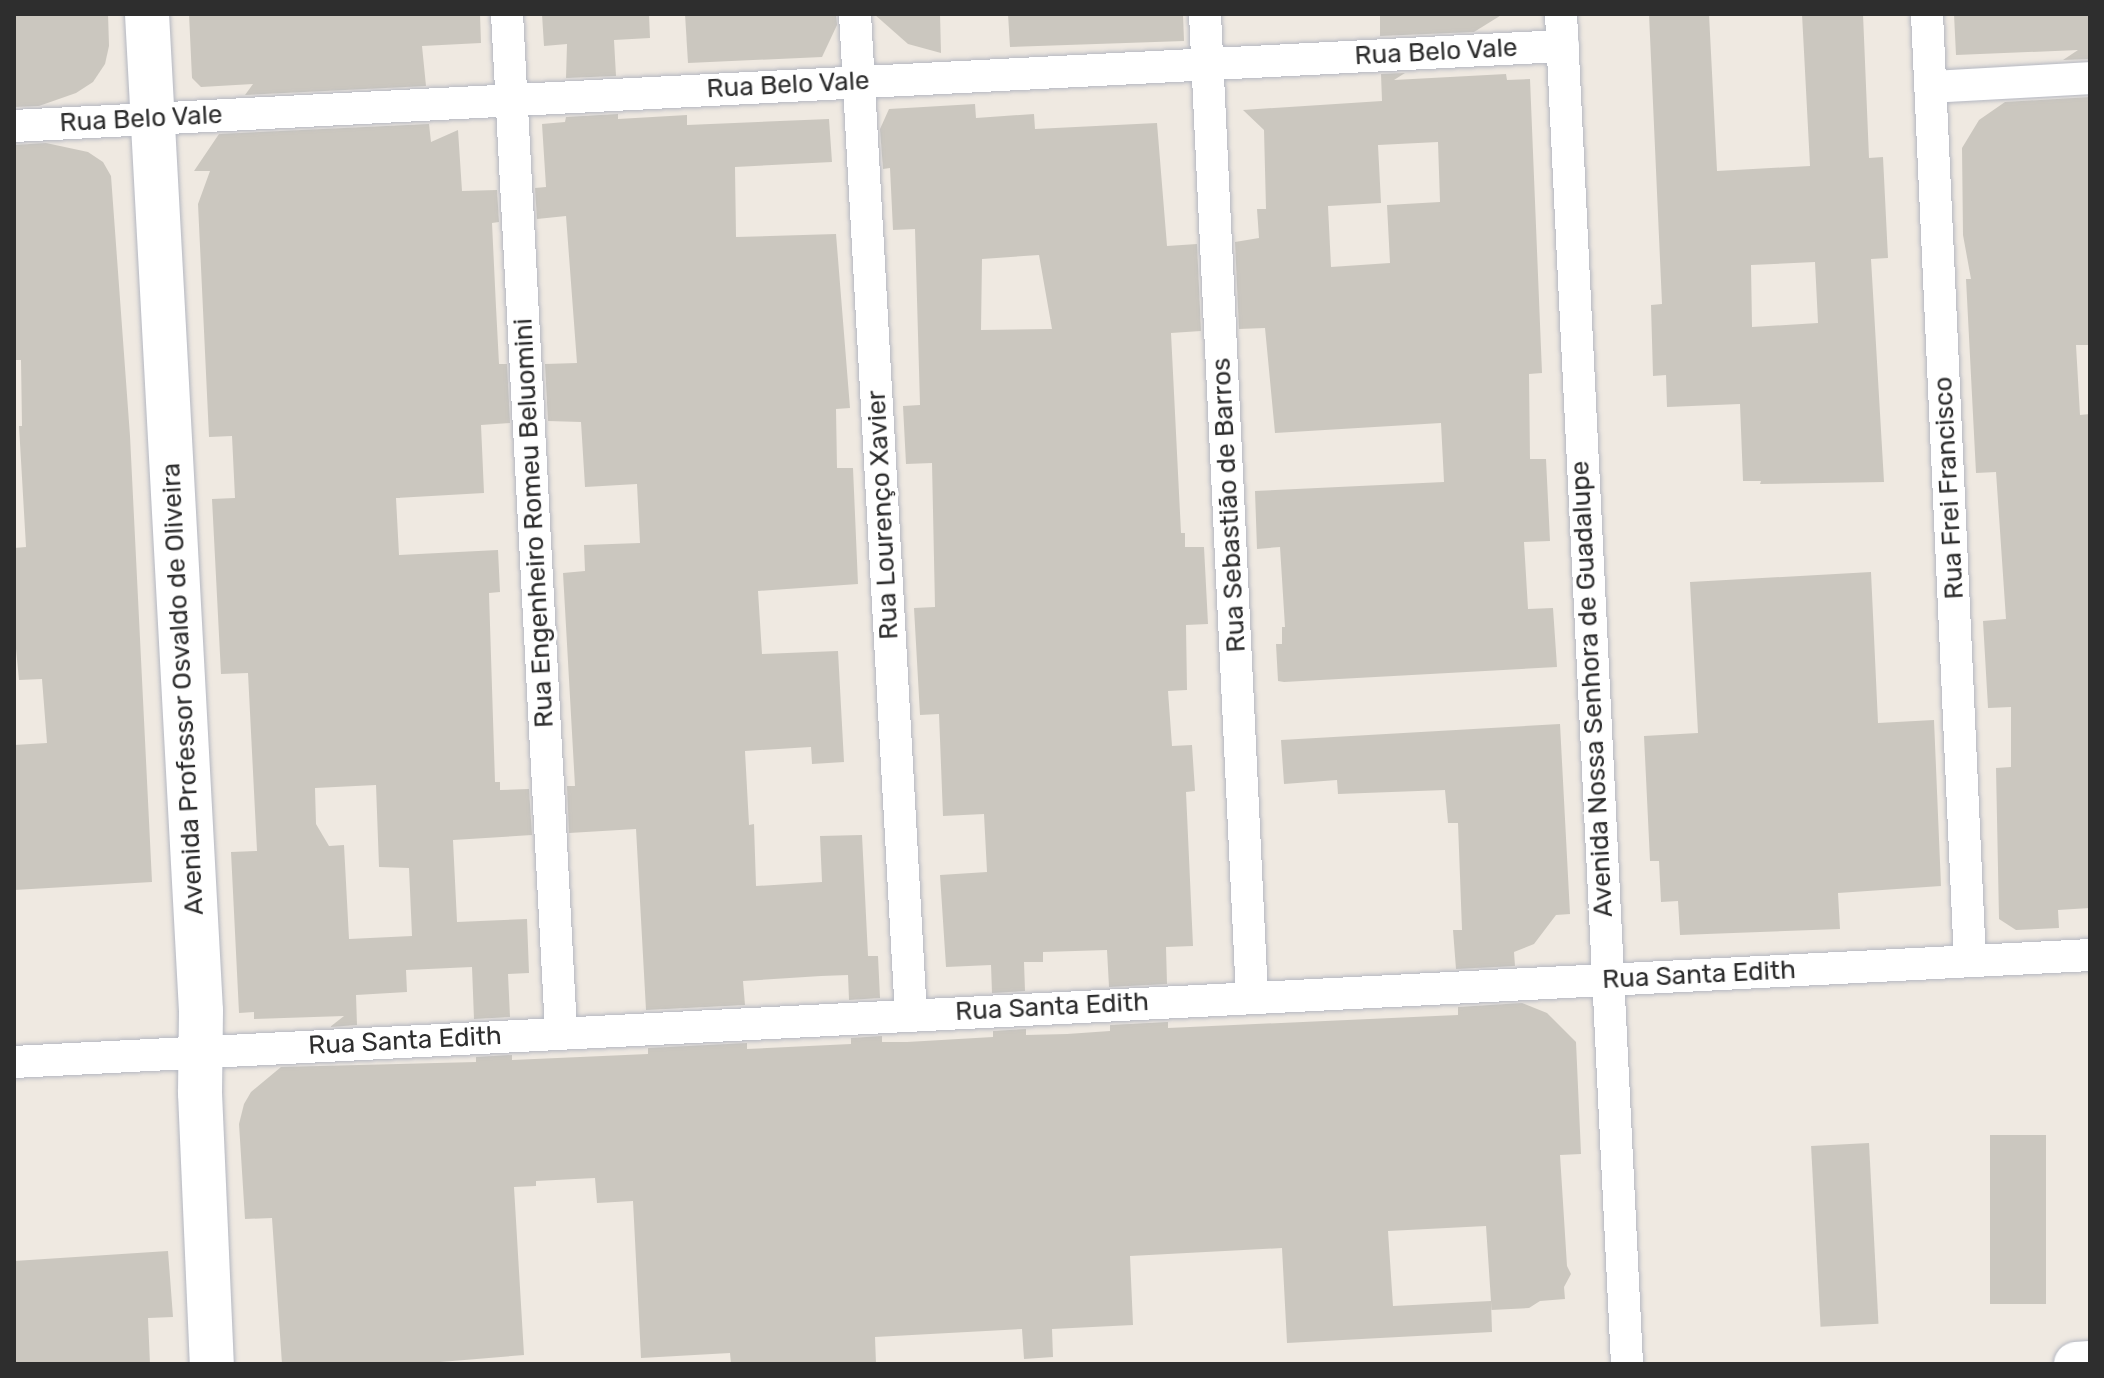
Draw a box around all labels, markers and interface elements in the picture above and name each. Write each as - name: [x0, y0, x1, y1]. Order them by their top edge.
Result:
- street label: Rua Belo Vale: [1353, 32, 1519, 72]
- street label: Rua Belo Vale: [705, 65, 871, 105]
- street label: Rua Belo Vale: [58, 99, 224, 139]
- street label: Rua Engenheiro Romeu Beluomini: [508, 317, 560, 729]
- street label: Rua Sebastião de Barros: [1206, 357, 1252, 653]
- street label: Rua Frei Francisco: [1928, 376, 1970, 600]
- street label: Rua Lourenço Xavier: [861, 390, 905, 640]
- street label: Avenida Nossa Senhora de Guadalupe: [1564, 460, 1620, 918]
- street label: Avenida Professor Osvaldo de Oliveira: [156, 462, 210, 916]
- street label: Rua Santa Edith: [1601, 954, 1797, 996]
- street label: Rua Santa Edith: [954, 986, 1150, 1028]
- street label: Rua Santa Edith: [307, 1020, 503, 1062]

